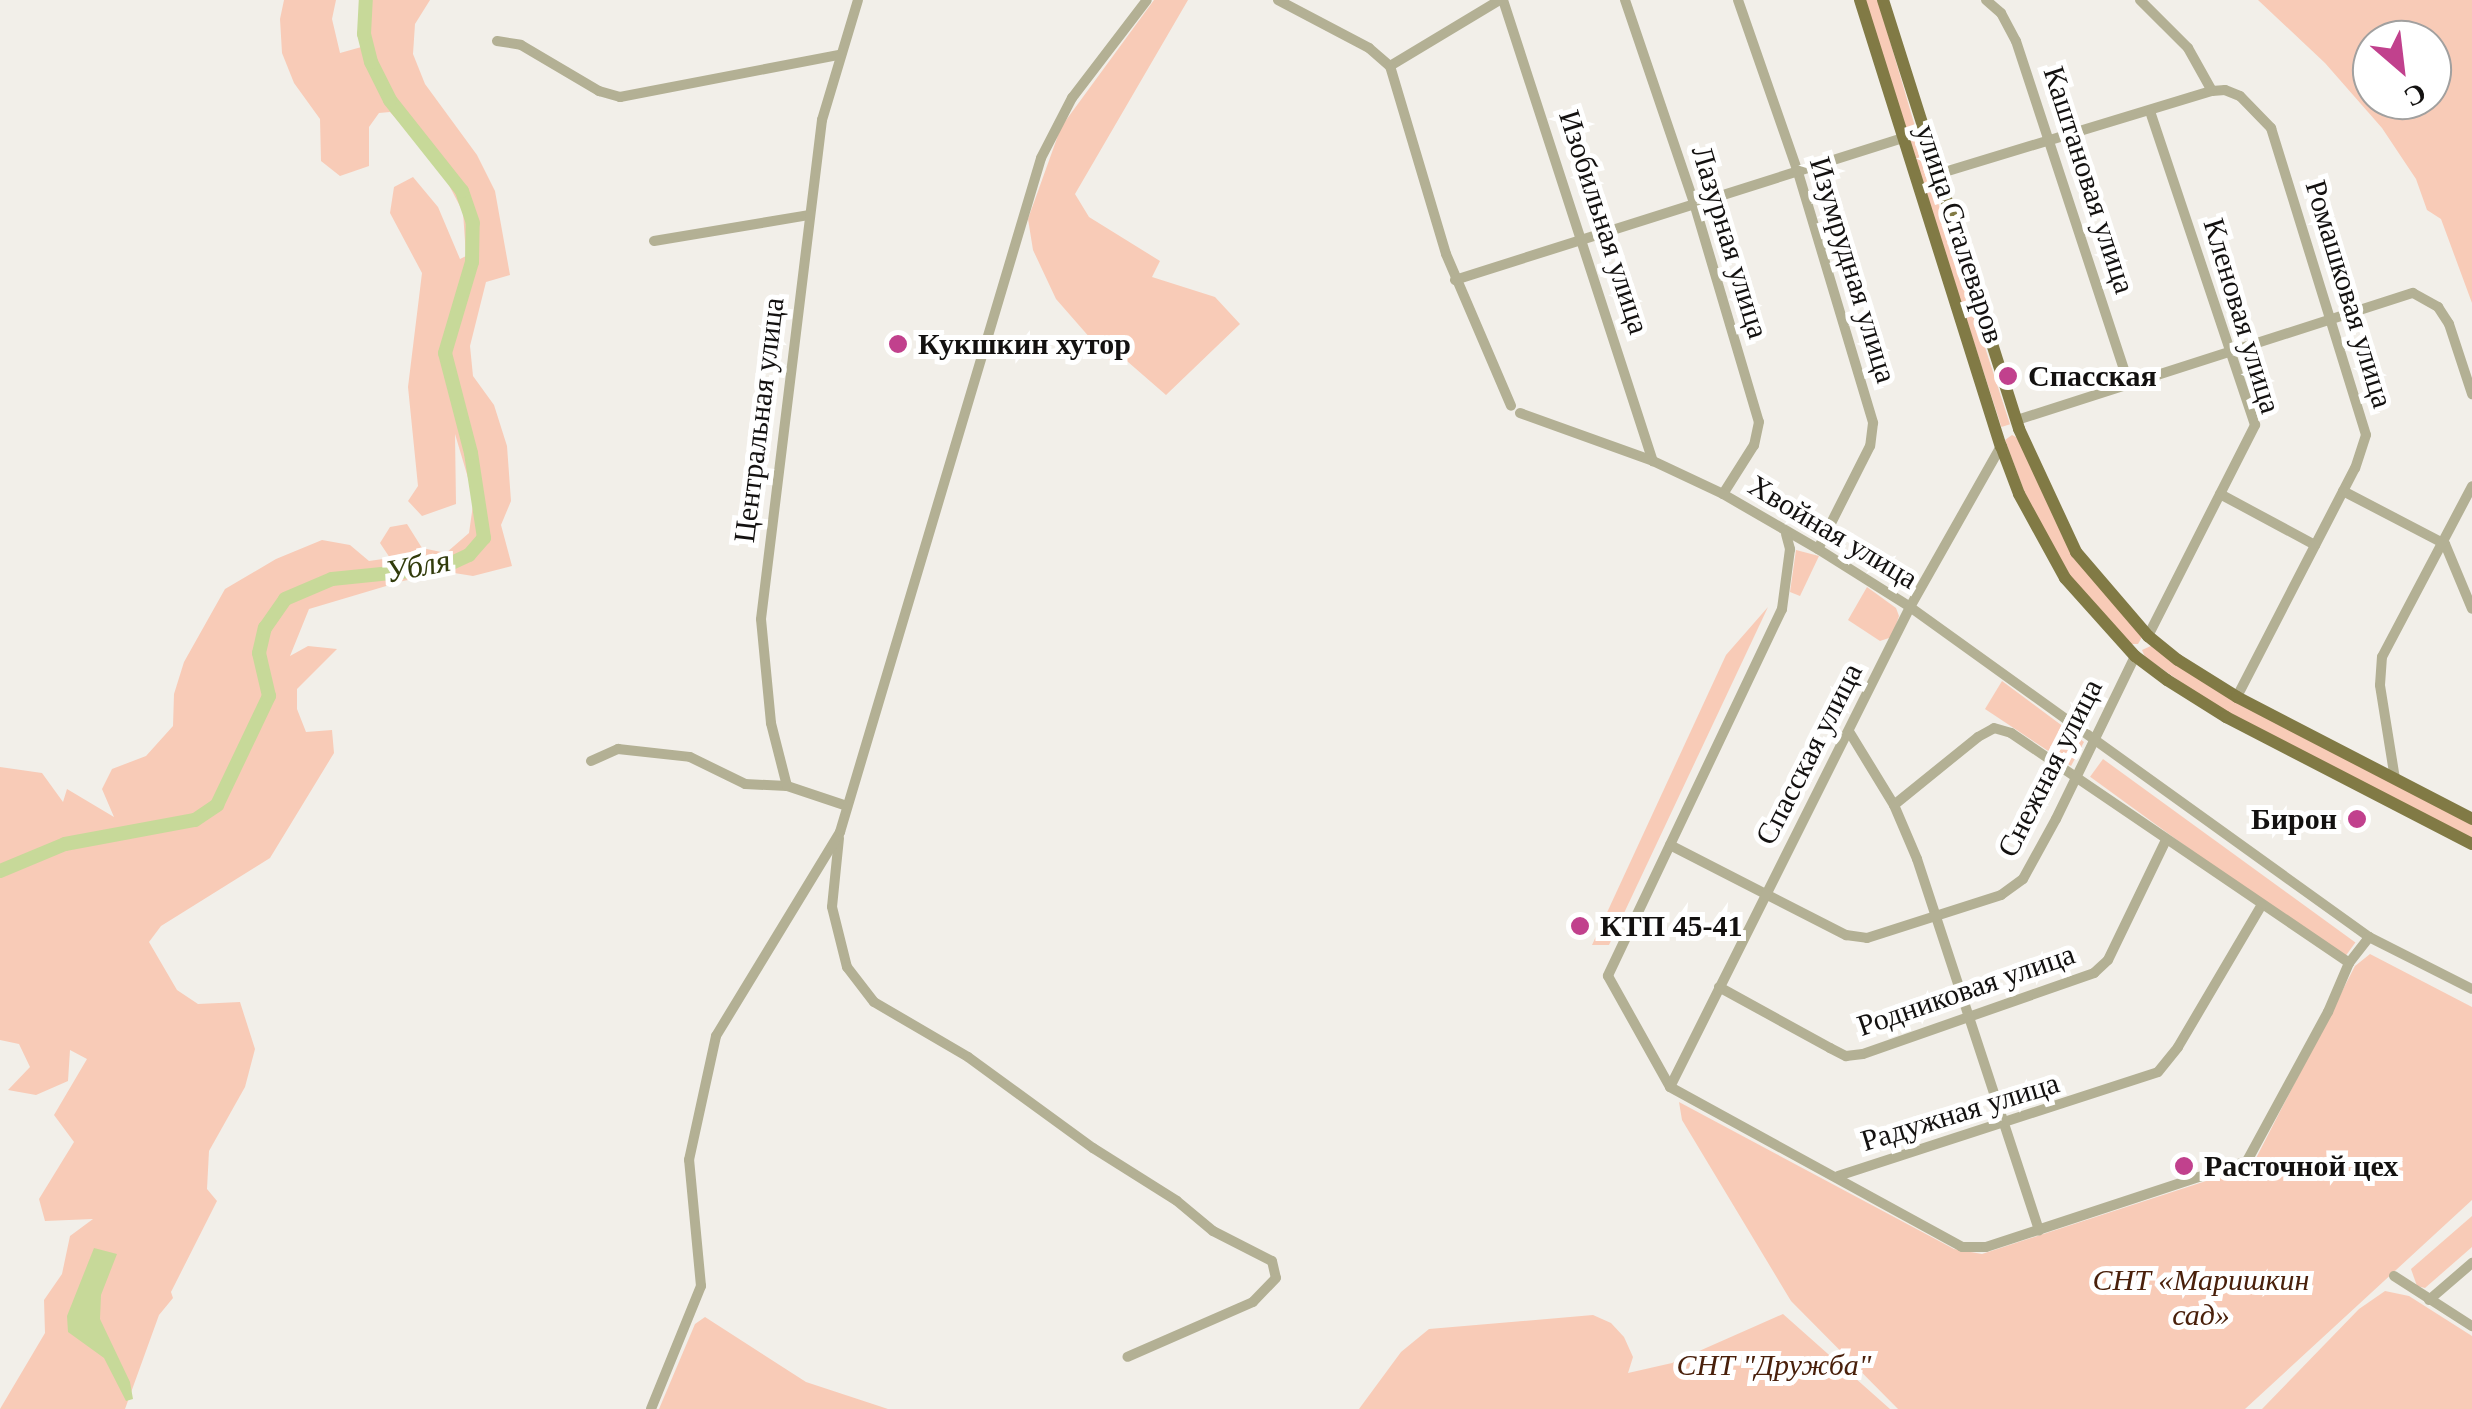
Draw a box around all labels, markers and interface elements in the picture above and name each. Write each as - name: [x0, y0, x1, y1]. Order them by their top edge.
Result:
- north arrow: [2352, 20, 2452, 120]
- street label: Каштановая улица: [2035, 62, 2143, 298]
- text: С: [2399, 77, 2432, 114]
- street label: Изобильная улица: [1551, 106, 1657, 338]
- street label: улица Сталеваров: [1908, 120, 2012, 348]
- street label: Лазурная улица: [1684, 141, 1776, 343]
- street label: Изумрудная улица: [1802, 153, 1904, 387]
- street label: Ромашковая улица: [2297, 176, 2401, 412]
- street label: Кленовая улица: [2195, 214, 2289, 418]
- street label: Центральная улица: [726, 295, 792, 545]
- place label: Кукшкин хутор: [918, 326, 1131, 362]
- marker: Кукшкин хутор: [887, 333, 909, 355]
- place label: Спасская: [2028, 358, 2157, 394]
- marker: Спасская: [1997, 365, 2019, 387]
- street label: Хвойная улица: [1742, 467, 1924, 597]
- water label: Убля: [382, 541, 454, 591]
- street label: Спасская улица: [1748, 657, 1870, 851]
- street label: Снежная улица: [1990, 673, 2110, 863]
- place label: Бирон: [2251, 801, 2337, 837]
- marker: Бирон: [2346, 808, 2368, 830]
- place label: КТП 45-41: [1600, 908, 1743, 944]
- marker: КТП 45-41: [1569, 915, 1591, 937]
- street label: Родниковая улица: [1852, 936, 2080, 1044]
- street label: Радужная улица: [1857, 1065, 2063, 1159]
- place label: Расточной цех: [2204, 1148, 2398, 1184]
- marker: Расточной цех: [2173, 1155, 2195, 1177]
- park label: СНТ «Маришкин сад»: [2093, 1262, 2309, 1332]
- park label: СНТ "Дружба": [1677, 1347, 1871, 1383]

